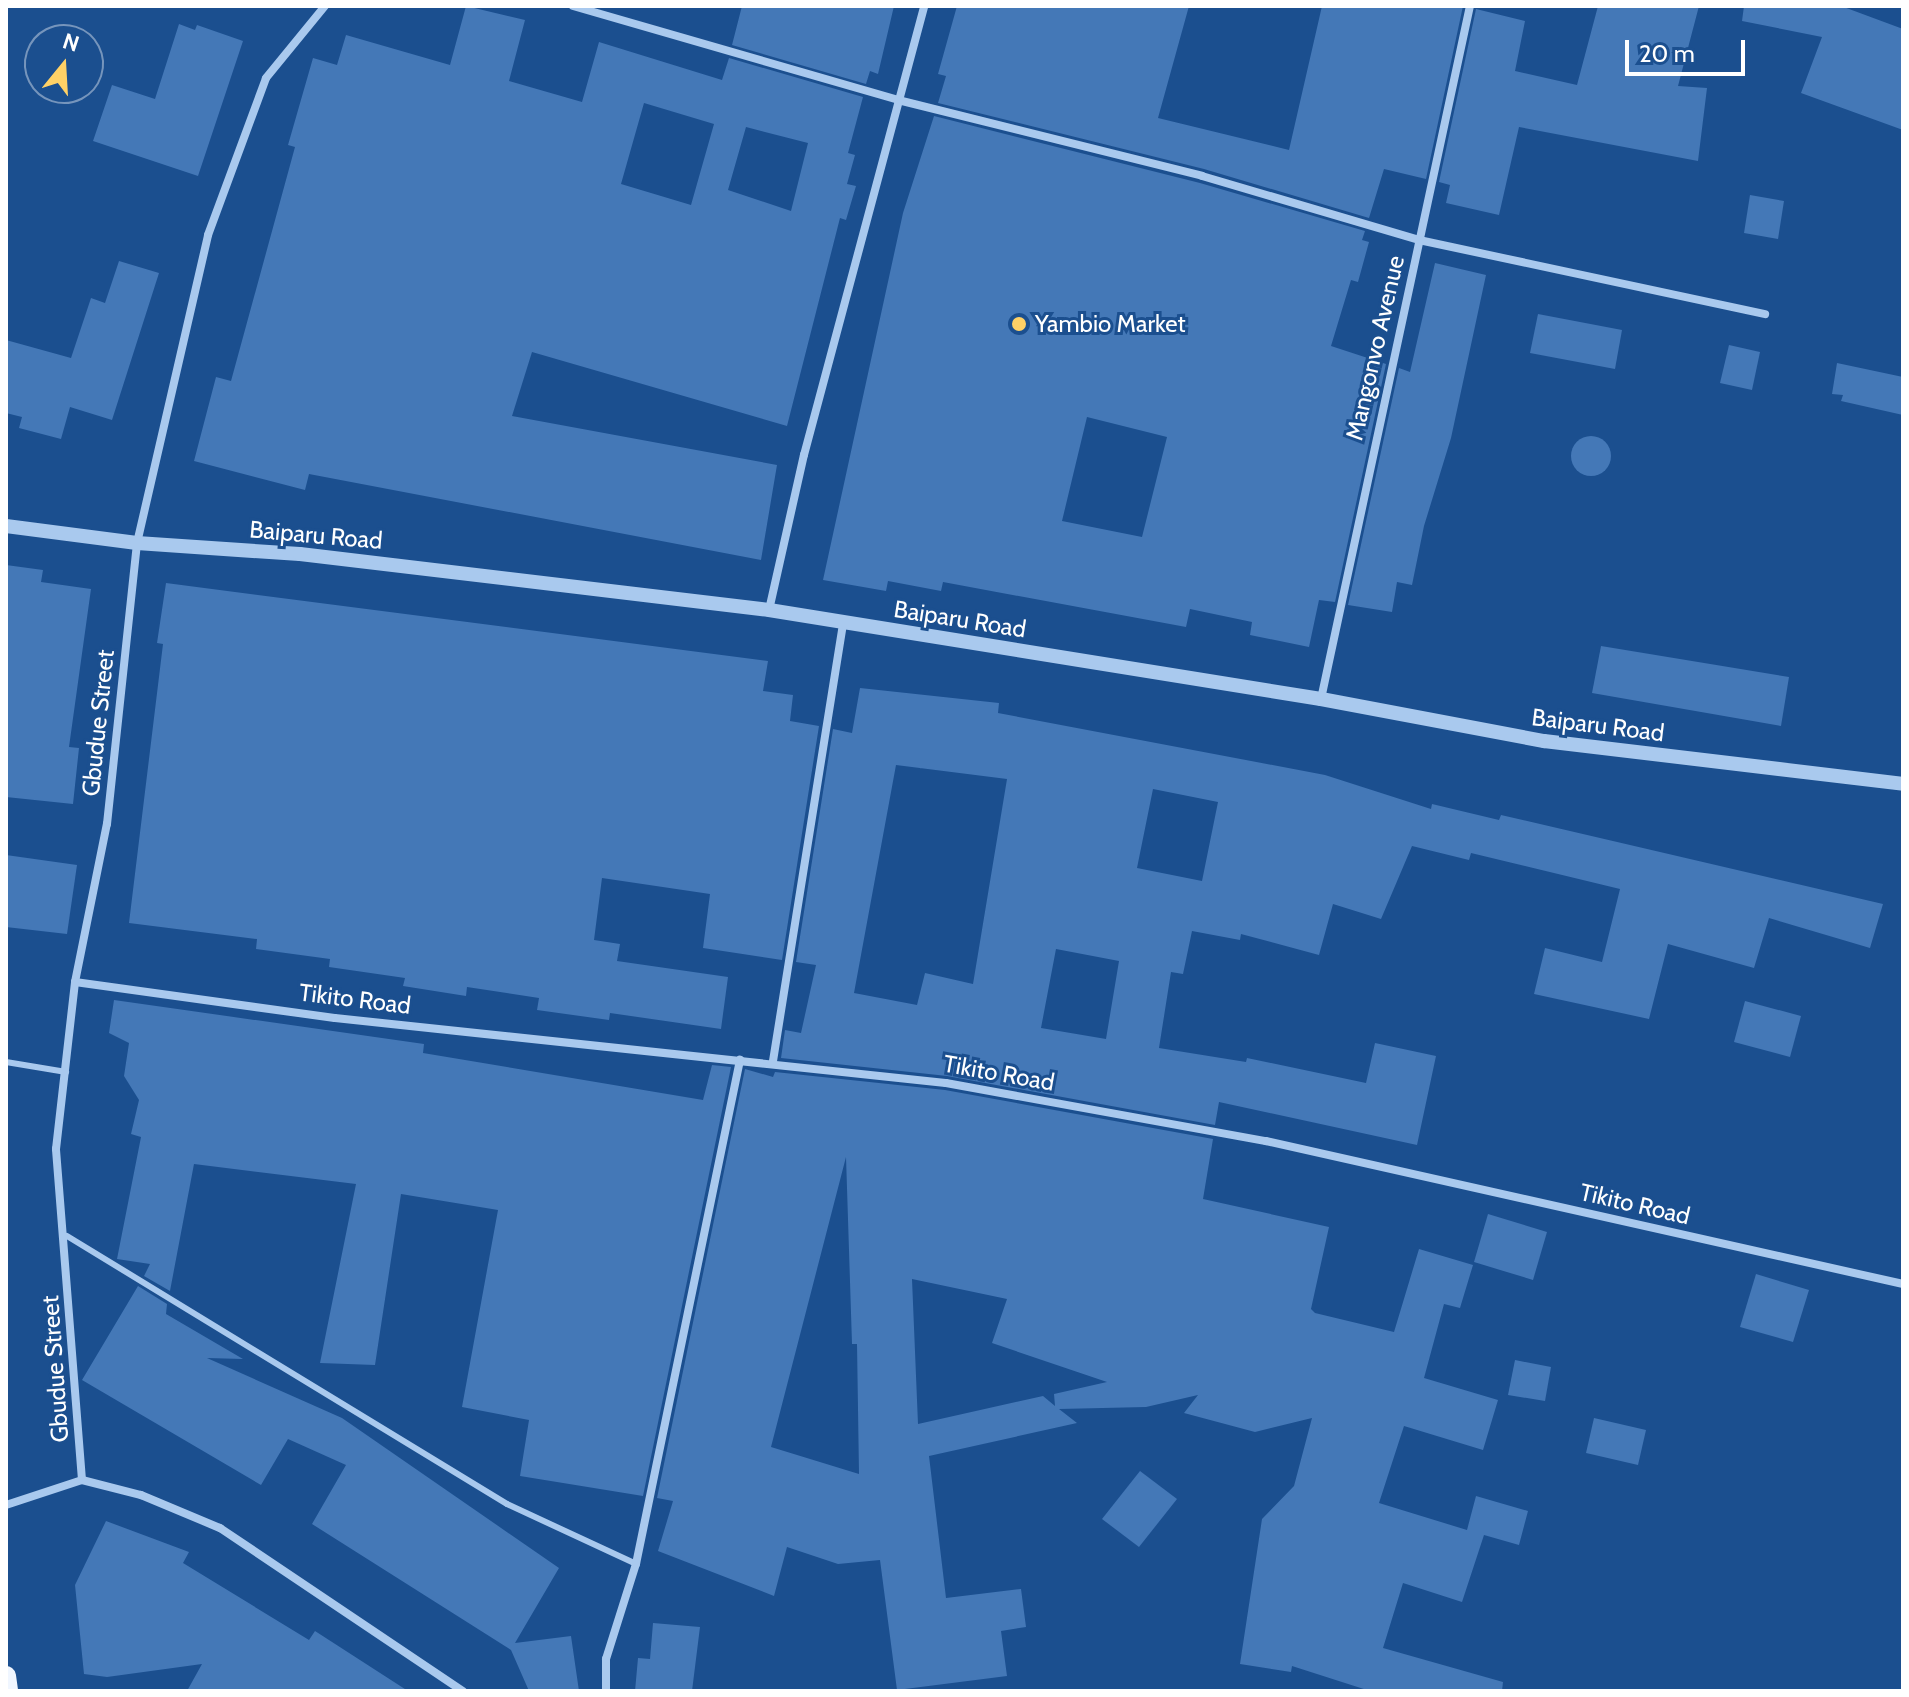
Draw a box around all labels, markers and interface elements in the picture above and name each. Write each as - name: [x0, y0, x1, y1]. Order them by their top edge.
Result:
- north arrow: [24, 24, 104, 104]
- scale bar: [1629, 24, 1749, 74]
- text: N: [59, 27, 83, 58]
- text: 20 m: [1639, 39, 1695, 68]
- street label: Mangonvo Avenue: [1340, 253, 1410, 443]
- place label: Yambio Market: [1035, 310, 1186, 338]
- marker: Yambio Market: [1010, 315, 1028, 333]
- street label: Baiparu Road: [248, 515, 384, 555]
- street label: Baiparu Road: [892, 594, 1028, 644]
- street label: Gbudue Street: [76, 648, 120, 798]
- street label: Baiparu Road: [1530, 703, 1666, 747]
- street label: Tikito Road: [298, 978, 412, 1020]
- street label: Tikito Road: [941, 1049, 1057, 1097]
- street label: Tikito Road: [1577, 1177, 1693, 1231]
- street label: Gbudue Street: [36, 1295, 74, 1443]

